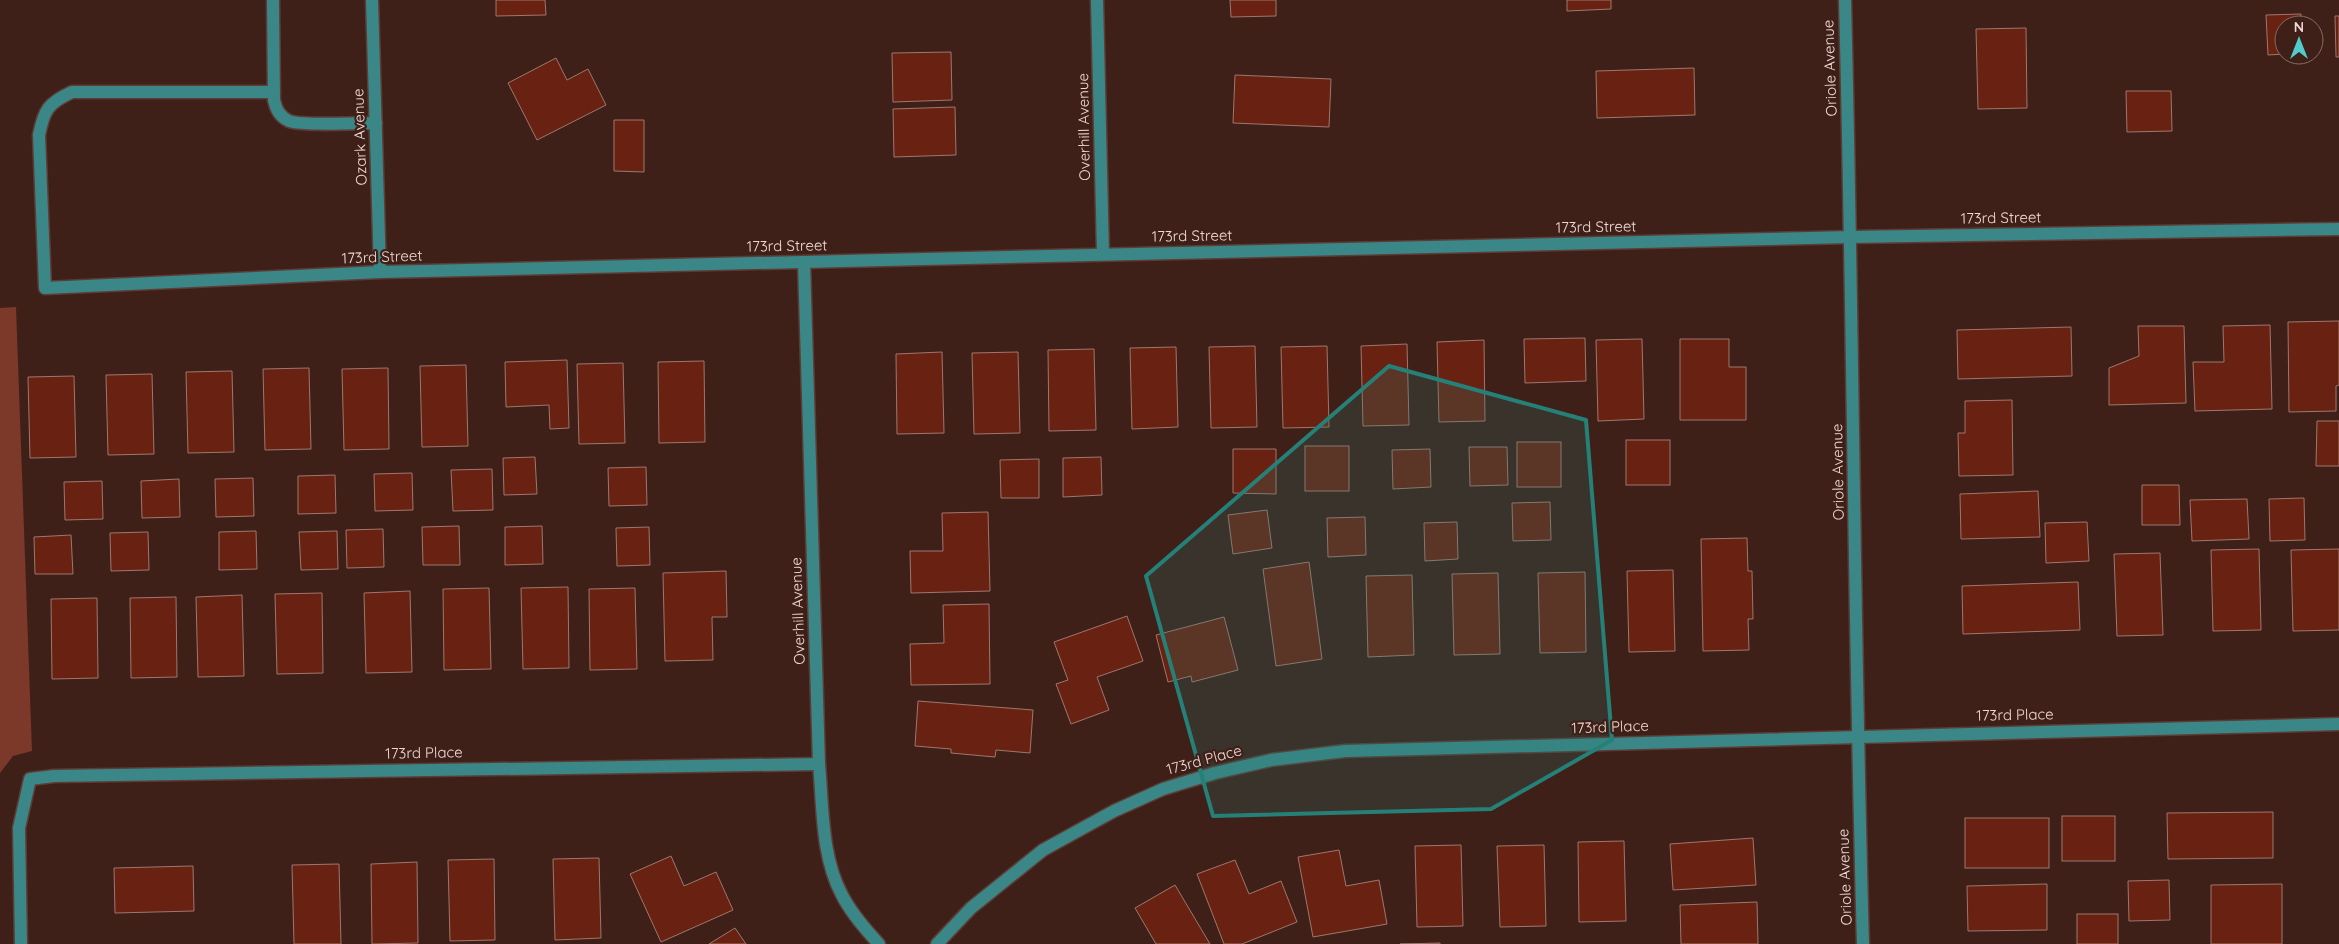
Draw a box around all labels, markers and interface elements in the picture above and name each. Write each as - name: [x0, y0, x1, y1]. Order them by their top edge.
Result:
- north arrow: [2274, 15, 2324, 65]
- text: N: [2294, 18, 2304, 36]
- street label: Oriole Avenue: [1818, 19, 1841, 117]
- street label: Overhill Avenue: [1073, 73, 1094, 181]
- street label: Ozark Avenue: [348, 88, 371, 186]
- street label: 173rd Street: [1960, 207, 2042, 228]
- street label: 173rd Street: [1555, 216, 1637, 237]
- street label: 173rd Street: [1151, 225, 1233, 246]
- street label: 173rd Street: [746, 235, 828, 256]
- street label: 173rd Street: [341, 246, 423, 267]
- street label: Oriole Avenue: [1827, 423, 1848, 521]
- street label: Overhill Avenue: [786, 557, 809, 665]
- street label: 173rd Place: [1976, 704, 2054, 725]
- street label: 173rd Place: [1571, 716, 1649, 737]
- street label: 173rd Place: [1164, 740, 1244, 779]
- street label: 173rd Place: [385, 742, 463, 763]
- street label: Oriole Avenue: [1833, 828, 1856, 926]

